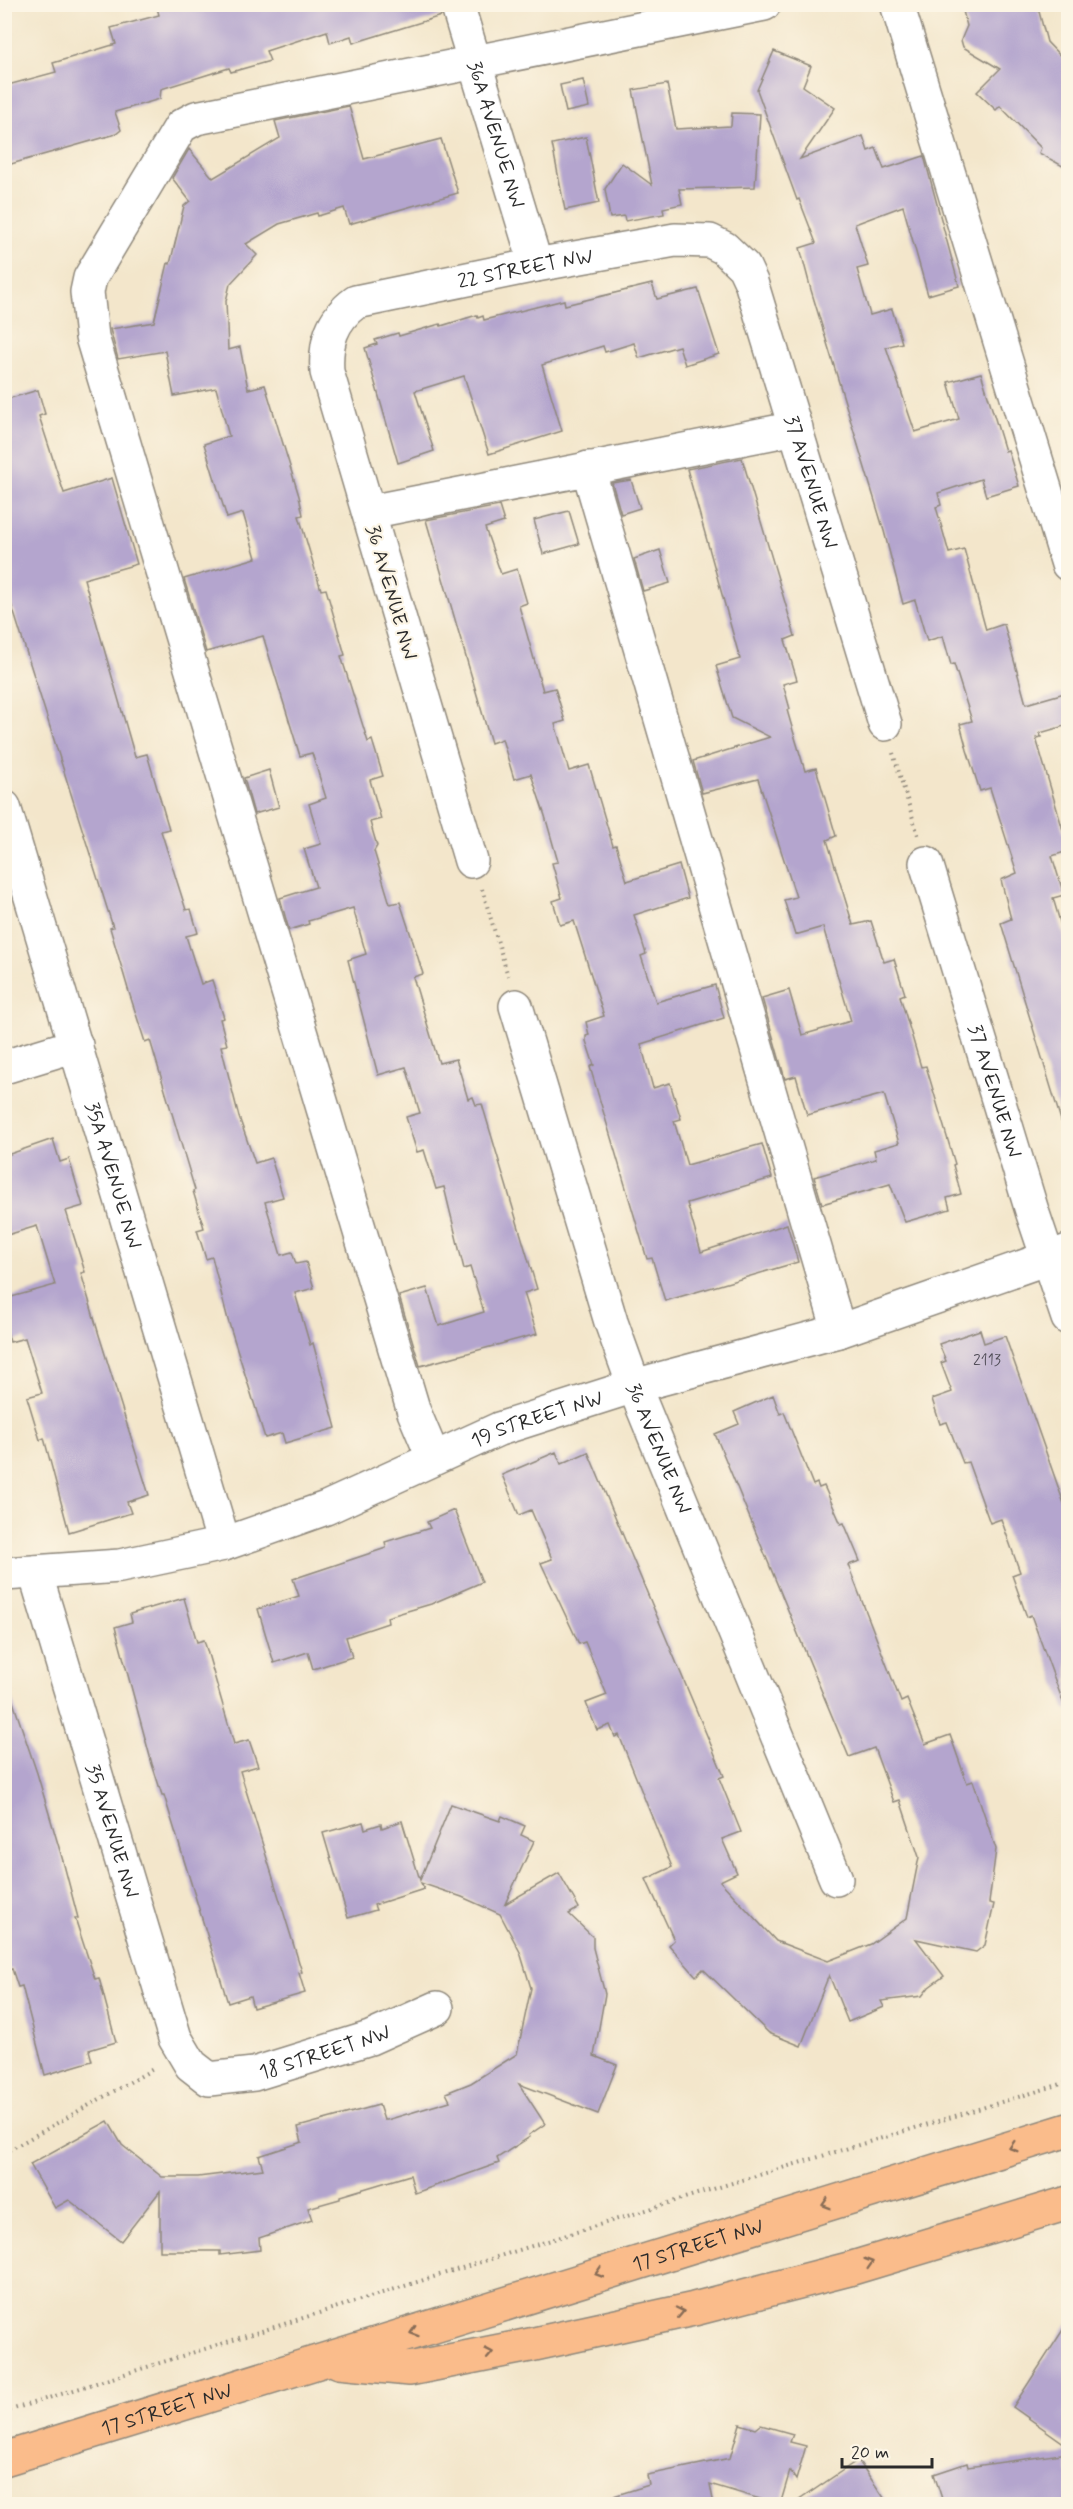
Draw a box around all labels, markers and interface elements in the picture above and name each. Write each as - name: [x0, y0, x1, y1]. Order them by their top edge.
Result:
- street label: 36A AVENUE NW: [460, 58, 530, 212]
- street label: 22 STREET NW: [455, 243, 595, 296]
- street label: 37 AVENUE NW: [777, 412, 843, 552]
- street label: 36 AVENUE NW: [358, 522, 423, 663]
- street label: 37 AVENUE NW: [961, 1021, 1027, 1161]
- street label: 35A AVENUE NW: [78, 1099, 147, 1252]
- house number: 2113: [973, 1350, 1001, 1371]
- street label: 36 AVENUE NW: [619, 1379, 697, 1518]
- street label: 19 STREET NW: [467, 1385, 607, 1455]
- street label: 35 AVENUE NW: [78, 1761, 144, 1902]
- street label: 18 STREET NW: [256, 2018, 395, 2087]
- one-way arrow: [1008, 2140, 1019, 2152]
- one-way arrow: [821, 2197, 832, 2209]
- street label: 17 STREET NW: [629, 2213, 767, 2279]
- one-way arrow: [863, 2258, 874, 2270]
- one-way arrow: [594, 2266, 605, 2278]
- one-way arrow: [675, 2307, 685, 2320]
- one-way arrow: [409, 2325, 419, 2338]
- one-way arrow: [484, 2347, 494, 2360]
- street label: 17 STREET NW: [98, 2377, 236, 2443]
- scale bar: [842, 2431, 932, 2469]
- text: 20 m: [851, 2441, 889, 2465]

